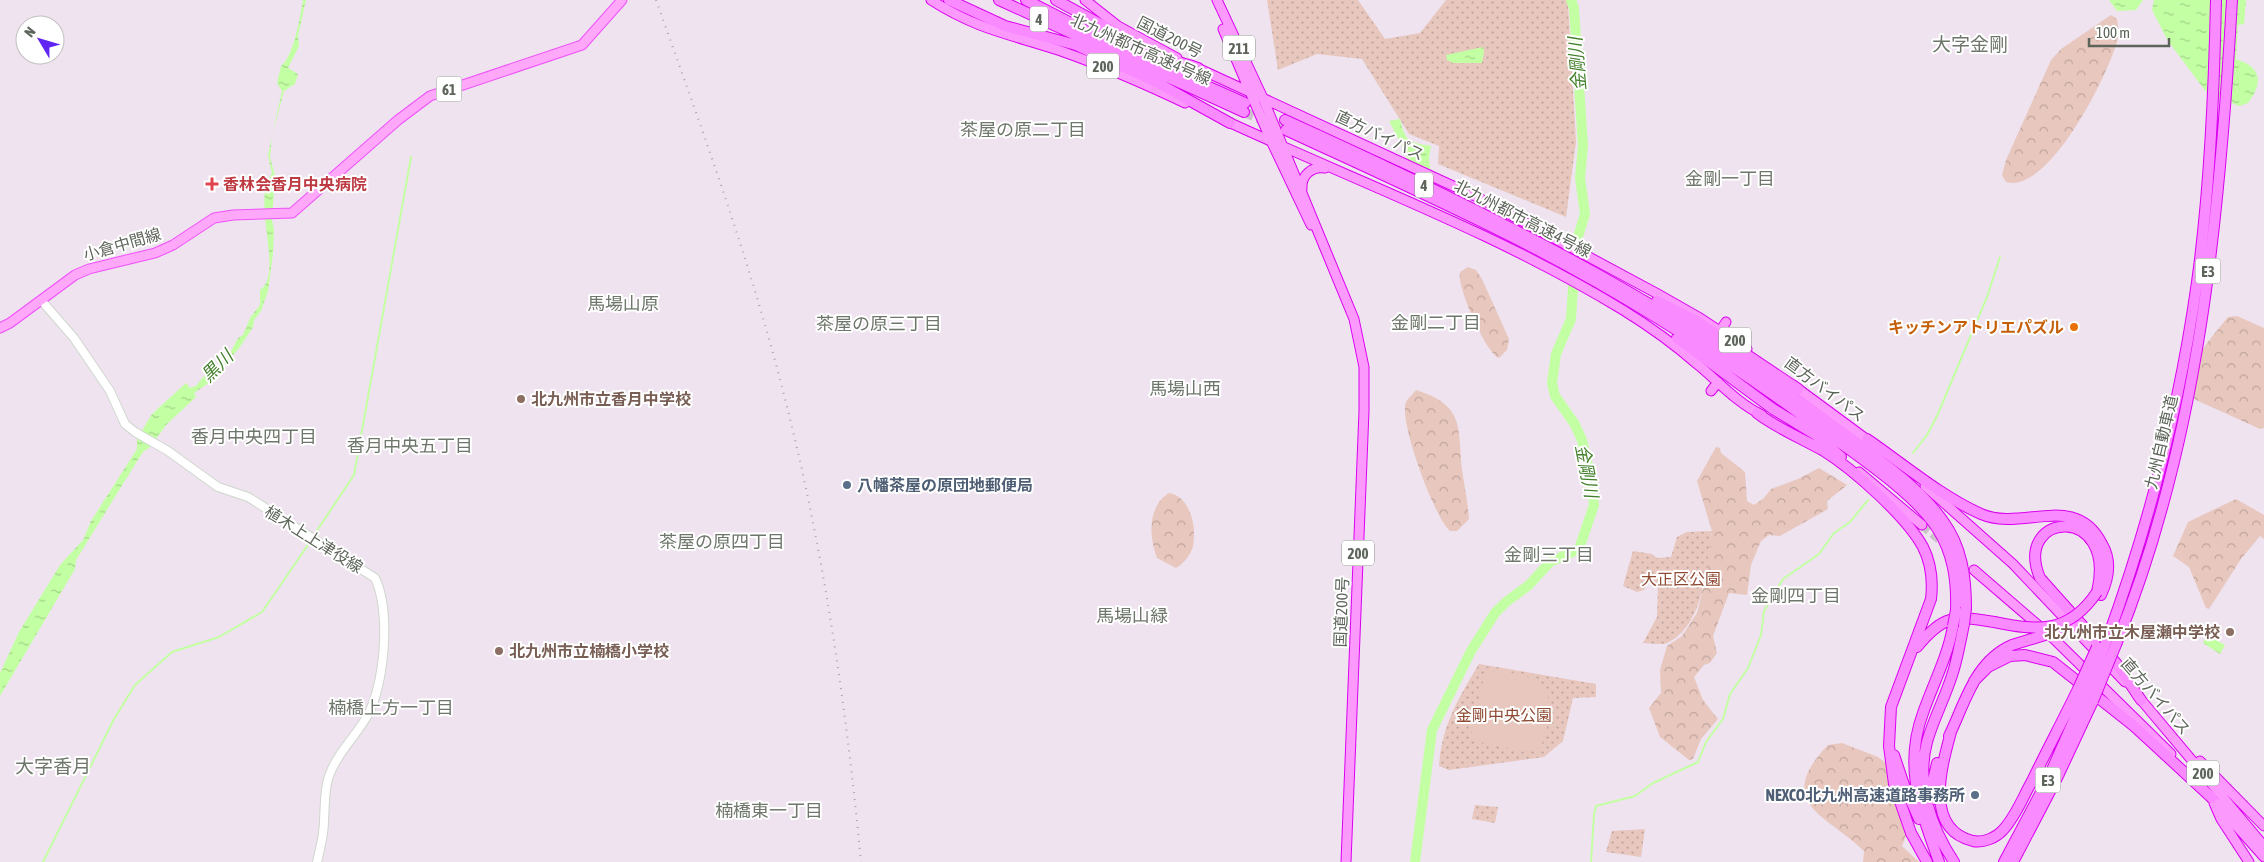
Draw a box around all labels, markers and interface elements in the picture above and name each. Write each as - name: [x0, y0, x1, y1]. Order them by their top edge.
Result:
- road number: 4: [1030, 6, 1048, 32]
- street label: 北九州都市高速4号線: [1068, 10, 1214, 88]
- street label: 国道200号: [1134, 13, 1206, 61]
- north arrow: [15, 15, 65, 65]
- scale bar: [2089, 15, 2169, 47]
- text: N: [21, 24, 39, 40]
- text: 100 m: [2096, 24, 2130, 41]
- district label: 大字金剛: [1932, 33, 2008, 55]
- water label: 金剛川: [1564, 34, 1590, 92]
- road number: 211: [1223, 36, 1255, 60]
- road number: 200: [1087, 54, 1119, 78]
- road number: 61: [436, 76, 462, 102]
- street label: 直方バイパス: [1333, 107, 1427, 163]
- district label: 茶屋の原二丁目: [960, 119, 1086, 140]
- district label: 金剛一丁目: [1685, 168, 1775, 189]
- road number: 4: [1415, 172, 1433, 198]
- place label: 香林会香月中央病院: [223, 175, 367, 193]
- street label: 北九州都市高速4号線: [1451, 176, 1595, 260]
- marker: 香林会香月中央病院: [205, 177, 219, 191]
- street label: 小倉中間線: [81, 224, 163, 264]
- road number: E3: [2196, 258, 2220, 284]
- district label: 馬場山原: [587, 293, 659, 314]
- district label: 金剛二丁目: [1391, 312, 1481, 333]
- district label: 茶屋の原三丁目: [816, 313, 942, 334]
- place label: キッチンアトリエパズル: [1888, 318, 2064, 336]
- marker: キッチンアトリエパズル: [2068, 321, 2080, 333]
- road number: 200: [1719, 328, 1751, 352]
- water label: 黒川: [197, 344, 239, 386]
- street label: 直方バイパス: [1781, 353, 1869, 425]
- district label: 馬場山西: [1149, 378, 1221, 399]
- place label: 北九州市立香月中学校: [531, 390, 691, 408]
- marker: 北九州市立香月中学校: [515, 393, 527, 405]
- street label: 九州自動車道: [2141, 393, 2181, 491]
- district label: 香月中央四丁目: [191, 426, 317, 447]
- district label: 香月中央五丁目: [347, 435, 473, 456]
- water label: 金剛川: [1572, 442, 1603, 501]
- place label: 八幡茶屋の原団地郵便局: [857, 476, 1033, 494]
- marker: 八幡茶屋の原団地郵便局: [841, 479, 853, 491]
- street label: 植木上上津役線: [262, 502, 366, 576]
- district label: 茶屋の原四丁目: [659, 531, 785, 552]
- road number: 200: [1342, 540, 1374, 566]
- district label: 金剛三丁目: [1504, 544, 1594, 565]
- park label: 大正区公園: [1641, 570, 1721, 588]
- street label: 国道200号: [1331, 576, 1351, 648]
- district label: 金剛四丁目: [1751, 585, 1841, 606]
- district label: 馬場山緑: [1096, 605, 1168, 626]
- place label: 北九州市立木屋瀬中学校: [2044, 623, 2220, 641]
- marker: 北九州市立木屋瀬中学校: [2224, 626, 2236, 638]
- place label: 北九州市立楠橋小学校: [509, 642, 669, 660]
- marker: 北九州市立楠橋小学校: [493, 645, 505, 657]
- street label: 直方バイパス: [2118, 654, 2194, 738]
- district label: 楠橋上方一丁目: [328, 697, 454, 718]
- park label: 金剛中央公園: [1456, 706, 1552, 724]
- district label: 大字香月: [15, 755, 91, 777]
- road number: 200: [2187, 760, 2219, 786]
- road number: E3: [2036, 768, 2060, 792]
- place label: NEXCO北九州高速道路事務所: [1766, 786, 1965, 804]
- marker: NEXCO北九州高速道路事務所: [1969, 789, 1981, 801]
- district label: 楠橋東一丁目: [715, 800, 823, 821]

